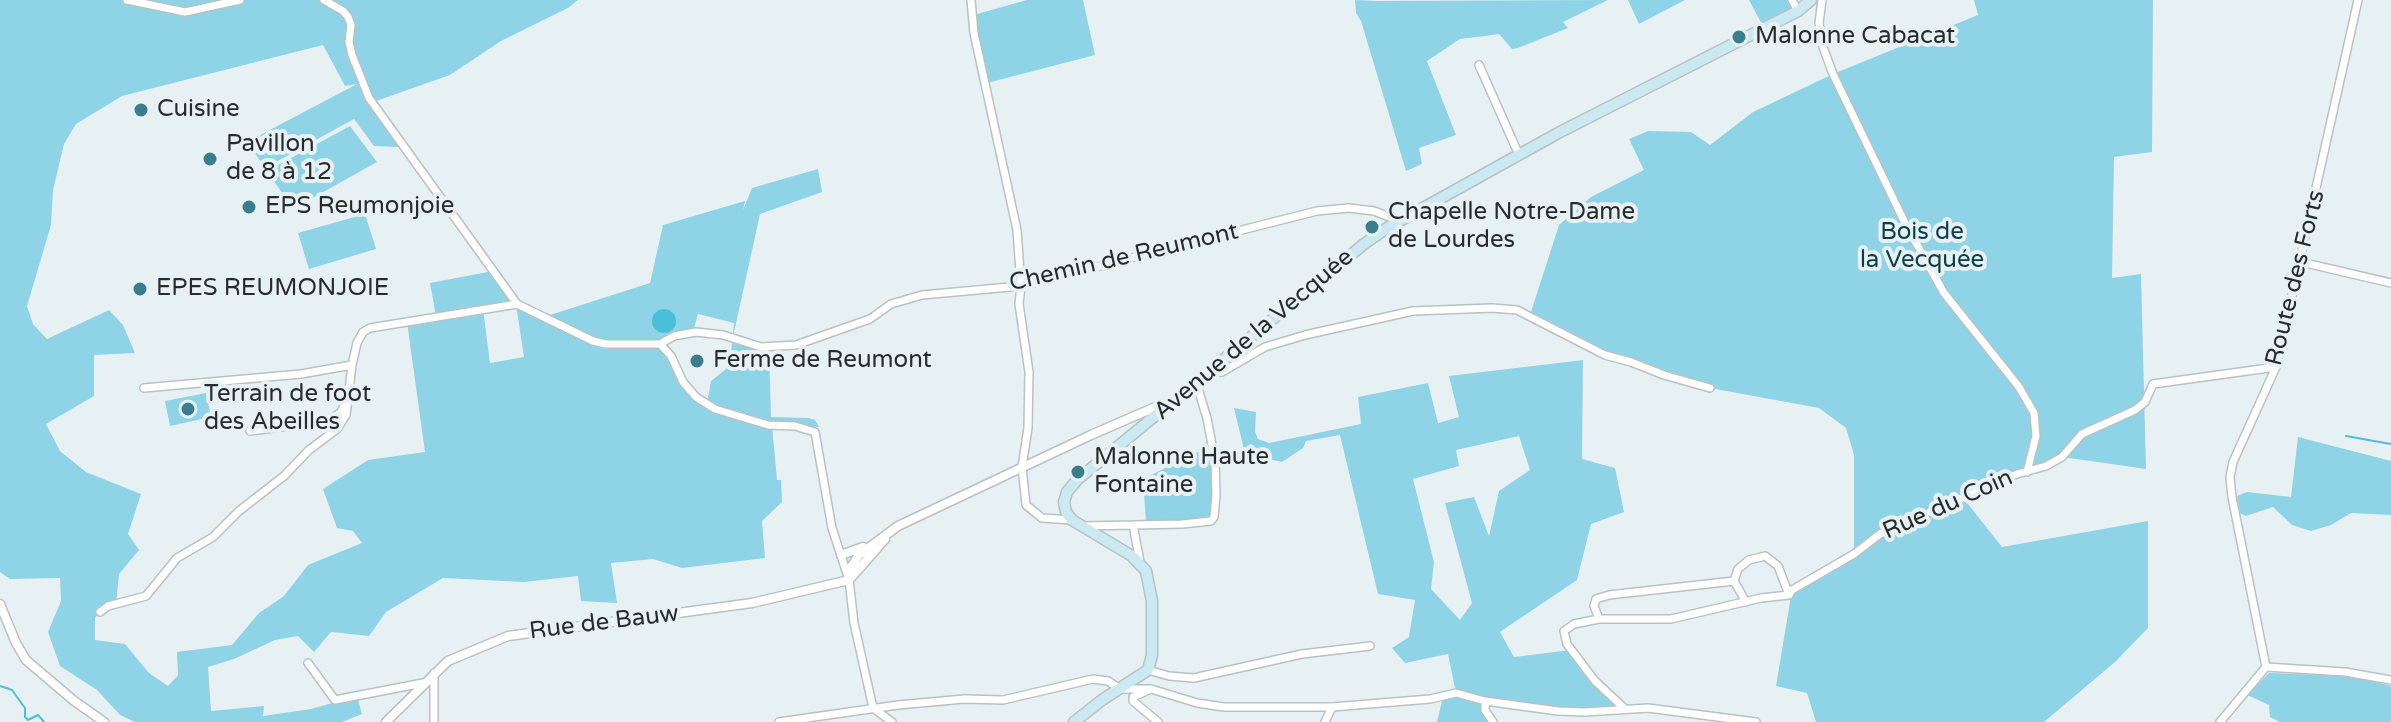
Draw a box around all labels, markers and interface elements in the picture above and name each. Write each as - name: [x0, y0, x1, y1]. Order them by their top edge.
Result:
- place label: Malonne Cabacat: [1755, 23, 1955, 51]
- marker: Malonne Cabacat: [1730, 28, 1748, 46]
- place label: Cuisine: [157, 96, 240, 124]
- marker: Cuisine: [132, 101, 150, 119]
- place label: Pavillon de 8 à 12: [226, 131, 332, 187]
- marker: Pavillon de 8 à 12: [201, 150, 219, 168]
- street label: Route des Forts: [2260, 187, 2332, 369]
- place label: EPS Reumonjoie: [265, 193, 454, 221]
- marker: EPS Reumonjoie: [240, 198, 258, 216]
- place label: Chapelle Notre-Dame de Lourdes: [1388, 199, 1635, 255]
- street label: Chemin de Reumont: [1007, 218, 1241, 298]
- marker: Chapelle Notre-Dame de Lourdes: [1363, 218, 1381, 236]
- park label: Bois de la Vecquée: [1860, 219, 1984, 275]
- street label: Avenue de la Vecquée: [1148, 243, 1360, 427]
- place label: EPES REUMONJOIE: [156, 275, 389, 303]
- marker: EPES REUMONJOIE: [131, 280, 149, 298]
- place label: Ferme de Reumont: [713, 347, 932, 375]
- marker: Ferme de Reumont: [688, 352, 706, 370]
- place label: Terrain de foot des Abeilles: [204, 381, 371, 437]
- marker: Terrain de foot des Abeilles: [179, 400, 197, 418]
- place label: Malonne Haute Fontaine: [1094, 444, 1269, 500]
- marker: Malonne Haute Fontaine: [1069, 463, 1087, 481]
- street label: Rue du Coin: [1879, 464, 2017, 546]
- street label: Rue de Bauw: [528, 600, 680, 646]

